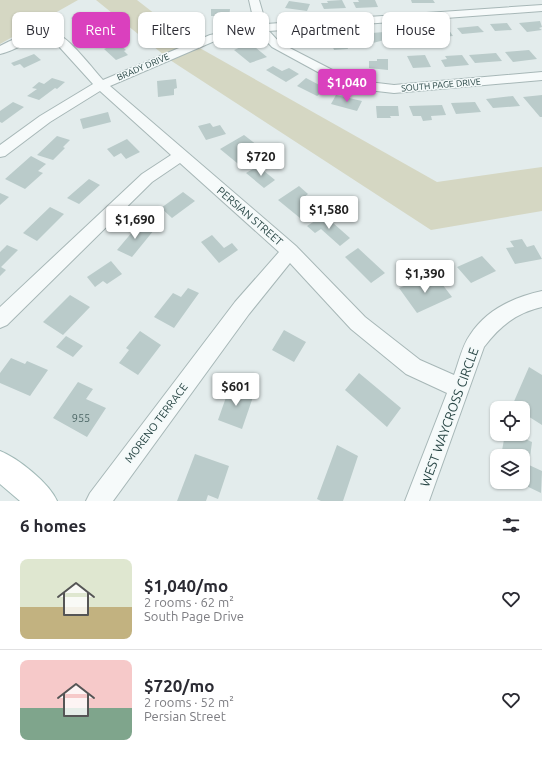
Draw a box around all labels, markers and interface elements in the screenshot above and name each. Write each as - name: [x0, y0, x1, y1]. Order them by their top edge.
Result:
- chip: Buy: [12, 12, 64, 48]
- chip: Rent: [72, 12, 130, 48]
- chip: Filters: [138, 12, 205, 48]
- chip: New: [213, 12, 269, 48]
- chip: Apartment: [277, 12, 374, 48]
- chip: House: [382, 12, 450, 48]
- street label: BRADY DRIVE: [115, 51, 171, 83]
- pin: $1,040: [314, 69, 380, 103]
- text: $1,040: [327, 75, 367, 89]
- street label: SOUTH PAGE DRIVE: [401, 77, 481, 93]
- pin: $720: [237, 143, 285, 177]
- text: $720: [246, 149, 276, 163]
- street label: PERSIAN STREET: [215, 184, 285, 248]
- pin: $1,580: [296, 196, 362, 230]
- text: $1,580: [309, 202, 349, 216]
- pin: $1,690: [102, 206, 168, 240]
- text: $1,690: [115, 212, 155, 226]
- pin: $1,390: [392, 260, 458, 294]
- text: $1,390: [405, 266, 445, 280]
- street label: WEST WAYCROSS CIRCLE: [417, 346, 481, 488]
- pin: $601: [212, 373, 260, 407]
- text: $601: [221, 379, 251, 393]
- street label: MORENO TERRACE: [122, 381, 190, 465]
- map controls: [490, 401, 530, 489]
- button: locate: [490, 401, 530, 441]
- house number: 955: [72, 412, 90, 424]
- button: layers: [490, 449, 530, 489]
- icon: filters: [500, 514, 522, 536]
- text: 6 homes: [20, 516, 86, 535]
- icon: home: [52, 575, 100, 623]
- text: $1,040/mo: [144, 576, 228, 595]
- icon: heart: [500, 588, 522, 610]
- text: 2 rooms · 62 m²: [144, 595, 234, 609]
- text: South Page Drive: [144, 609, 244, 623]
- icon: home: [52, 676, 100, 724]
- text: $720/mo: [144, 676, 214, 695]
- icon: heart: [500, 689, 522, 711]
- text: 2 rooms · 52 m²: [144, 695, 234, 709]
- text: Persian Street: [144, 709, 226, 723]

